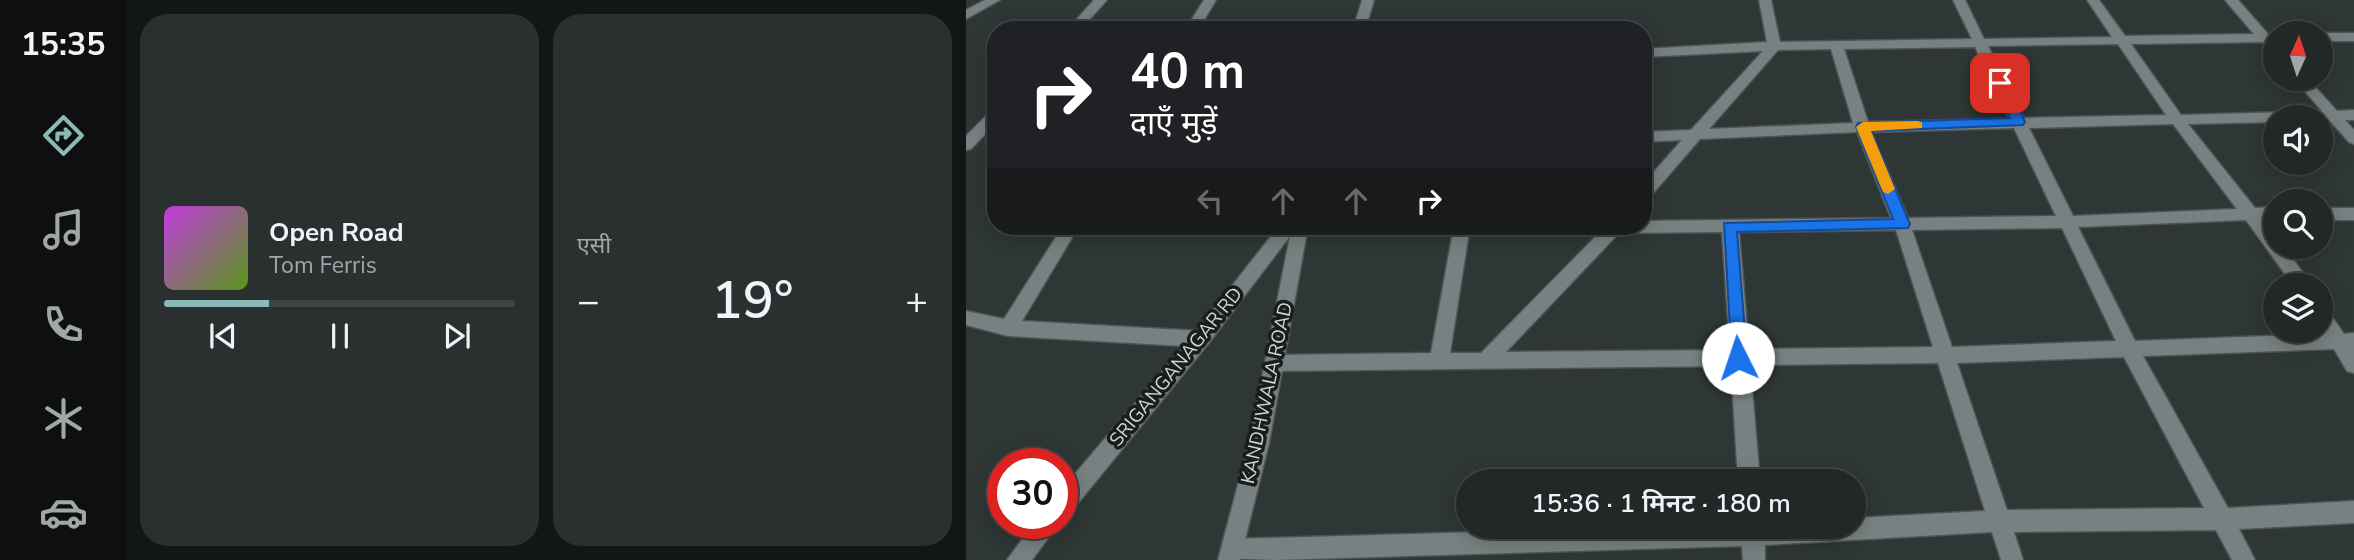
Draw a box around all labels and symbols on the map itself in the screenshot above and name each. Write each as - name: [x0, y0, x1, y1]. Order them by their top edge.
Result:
- north arrow: [2263, 21, 2333, 91]
- pin: [1970, 53, 2030, 113]
- street label: SRIGANGANAGAR RD: [1103, 282, 1249, 452]
- street label: KANDHWALA ROAD: [1235, 300, 1299, 486]
- position arrow: [1701, 321, 1775, 395]
- speed limit sign: 30: [987, 448, 1078, 539]

